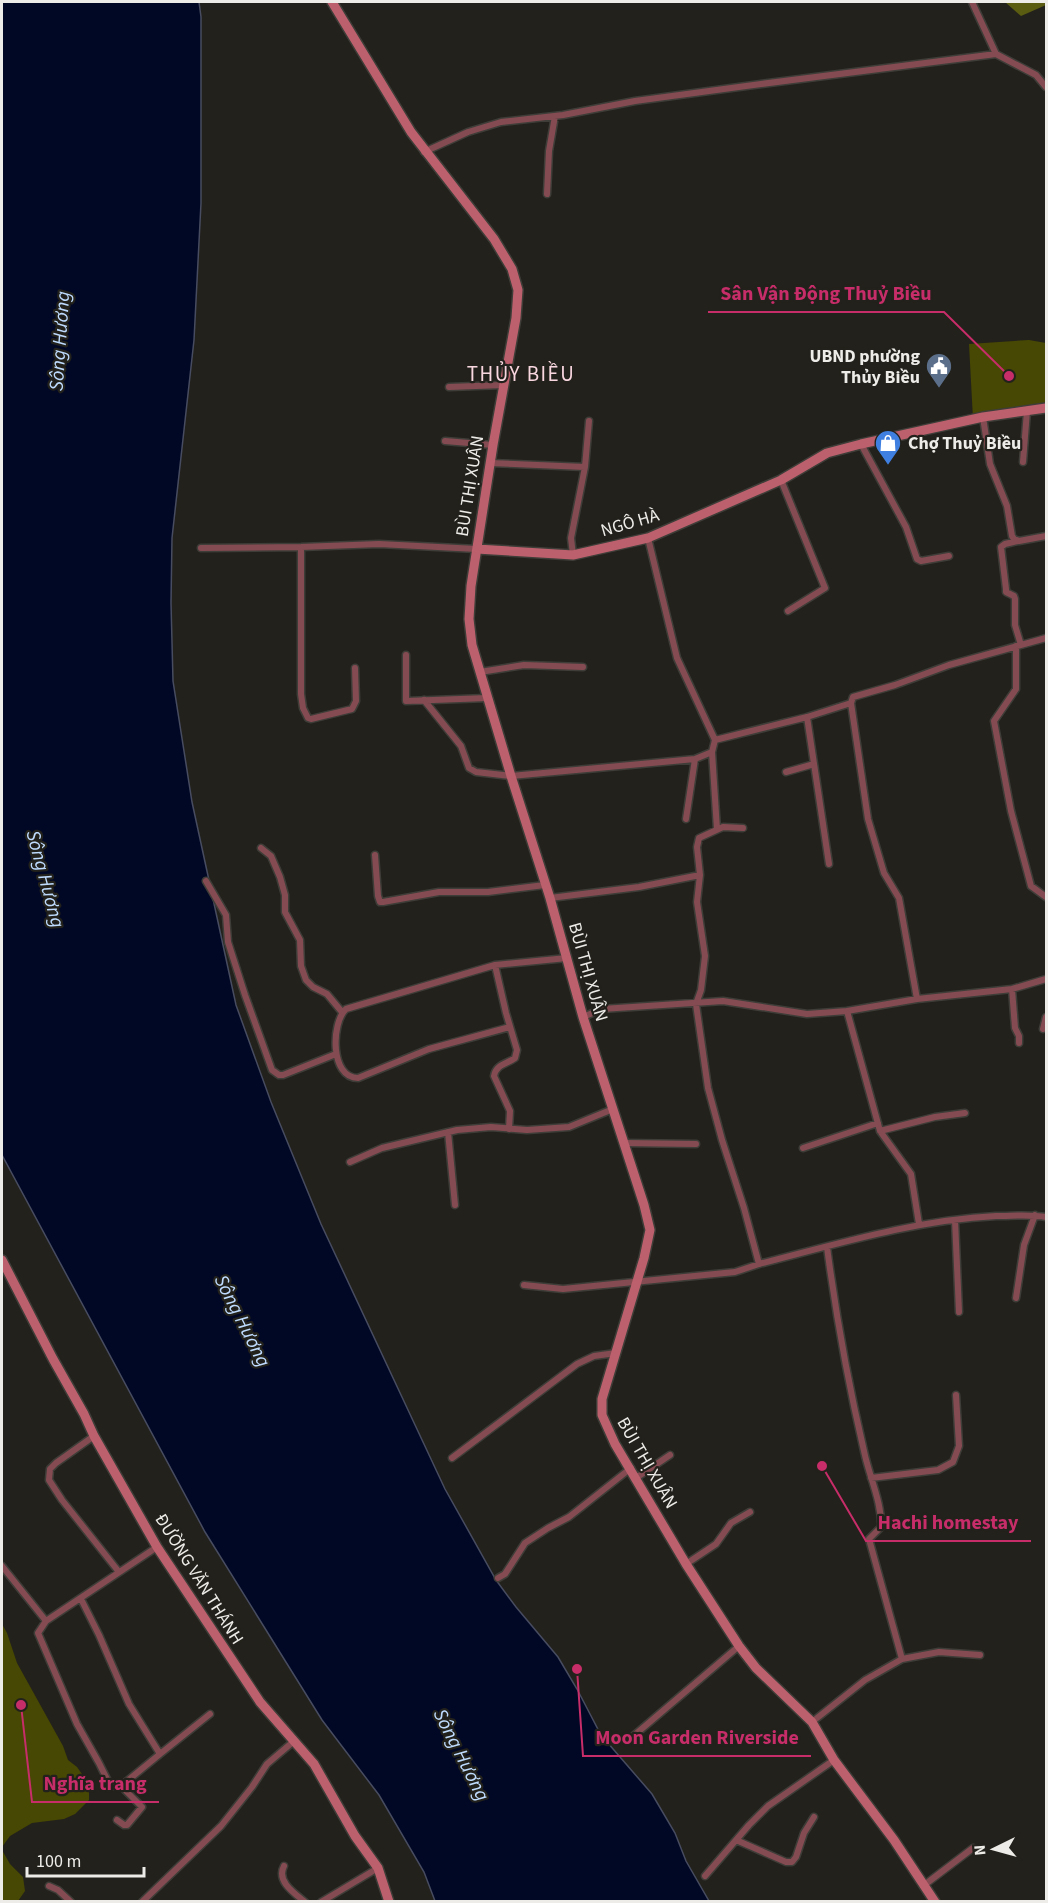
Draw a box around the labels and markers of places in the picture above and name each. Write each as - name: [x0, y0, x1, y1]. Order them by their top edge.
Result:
- callout: Sân Vận Động Thuỷ Biều: [708, 274, 944, 312]
- place label: UBND phường Thủy Biều: [809, 344, 920, 390]
- public building icon: UBND phường Thủy Biều: [924, 351, 954, 389]
- shop icon: Chợ Thuỷ Biều: [873, 428, 903, 466]
- place label: Chợ Thuỷ Biều: [908, 431, 1021, 456]
- callout: Hachi homestay: [866, 1503, 1031, 1541]
- callout: Moon Garden Riverside: [583, 1718, 811, 1756]
- callout: Nghĩa trang: [32, 1764, 159, 1802]

